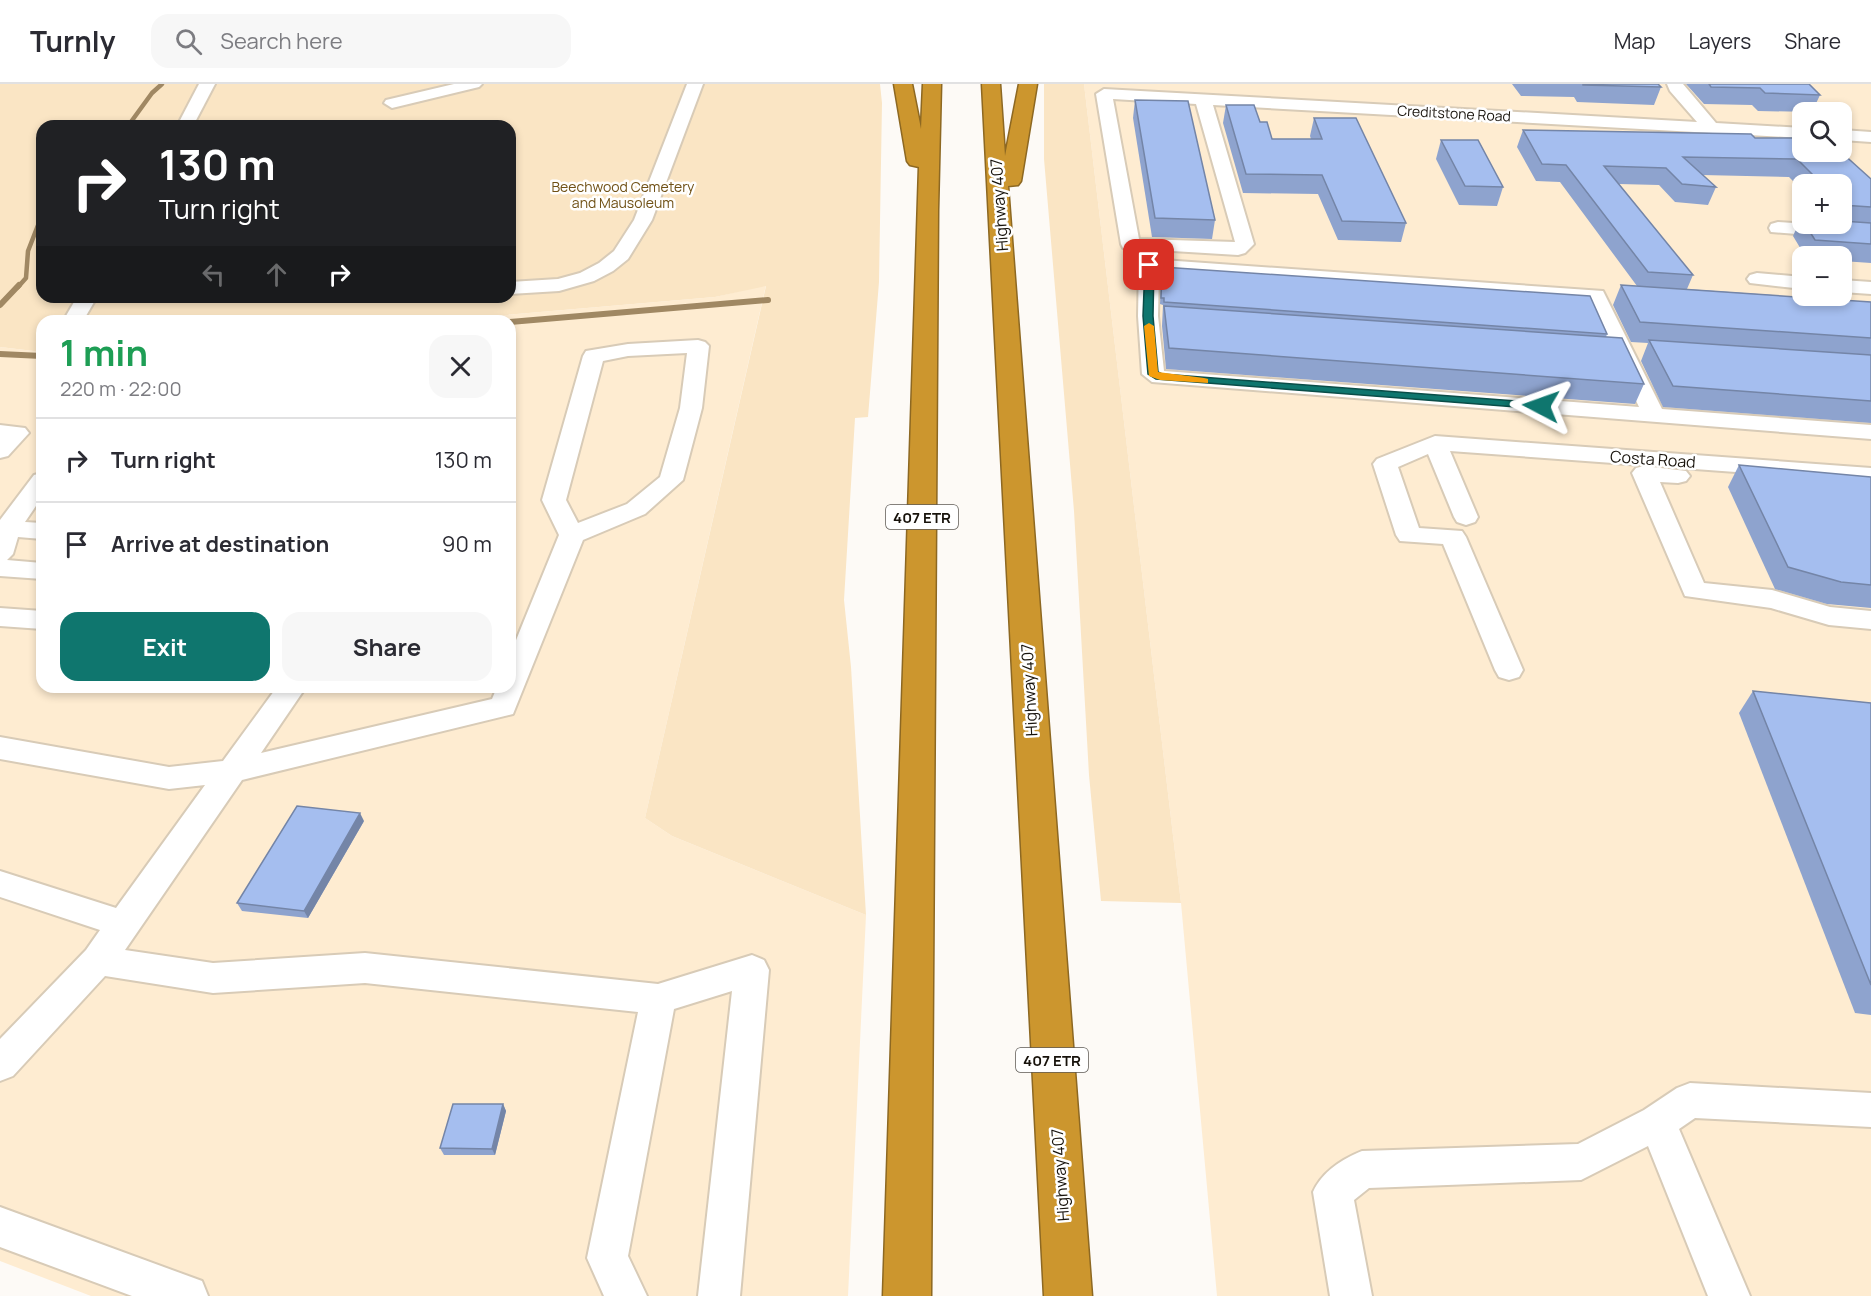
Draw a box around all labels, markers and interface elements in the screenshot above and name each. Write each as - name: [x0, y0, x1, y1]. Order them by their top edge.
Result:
- search box: [151, 14, 571, 68]
- text: Turnly: [30, 22, 115, 60]
- icon: search: [172, 25, 205, 58]
- text: Search here: [220, 26, 343, 56]
- text: Map: [1614, 27, 1655, 55]
- text: Layers: [1688, 27, 1751, 55]
- text: Share: [1784, 27, 1841, 55]
- street label: Creditstone Road: [1397, 101, 1511, 125]
- map controls: [1792, 102, 1852, 306]
- button: search: [1792, 102, 1852, 162]
- text: 130 m: [159, 135, 276, 193]
- icon: right: [60, 144, 138, 222]
- street label: Highway 407: [985, 158, 1013, 252]
- button: +: [1792, 174, 1852, 234]
- park label: Beechwood Cemetery and Mausoleum: [552, 177, 695, 212]
- text: Turn right: [159, 190, 280, 227]
- pin: [1123, 239, 1174, 290]
- button: −: [1792, 246, 1852, 306]
- icon: arrive: [1132, 248, 1165, 281]
- icon: left: [197, 258, 230, 291]
- icon: ahead: [260, 258, 293, 291]
- icon: right: [323, 258, 356, 291]
- text: 1 min: [60, 328, 148, 377]
- button: close: [429, 335, 492, 398]
- position arrow: [1509, 374, 1573, 438]
- text: 220 m · 22:00: [60, 375, 182, 402]
- icon: right: [60, 444, 93, 477]
- text: Turn right: [111, 445, 216, 475]
- text: 130 m: [435, 445, 492, 475]
- street label: Costa Road: [1610, 445, 1696, 473]
- road number: 407 ETR: [886, 505, 958, 529]
- icon: arrive: [60, 528, 93, 561]
- text: Arrive at destination: [111, 529, 329, 559]
- text: 90 m: [442, 529, 492, 559]
- button: Exit: [60, 612, 270, 681]
- button: Share: [282, 612, 492, 681]
- street label: Highway 407: [1016, 643, 1042, 737]
- road number: 407 ETR: [1016, 1048, 1088, 1072]
- street label: Highway 407: [1046, 1128, 1074, 1222]

